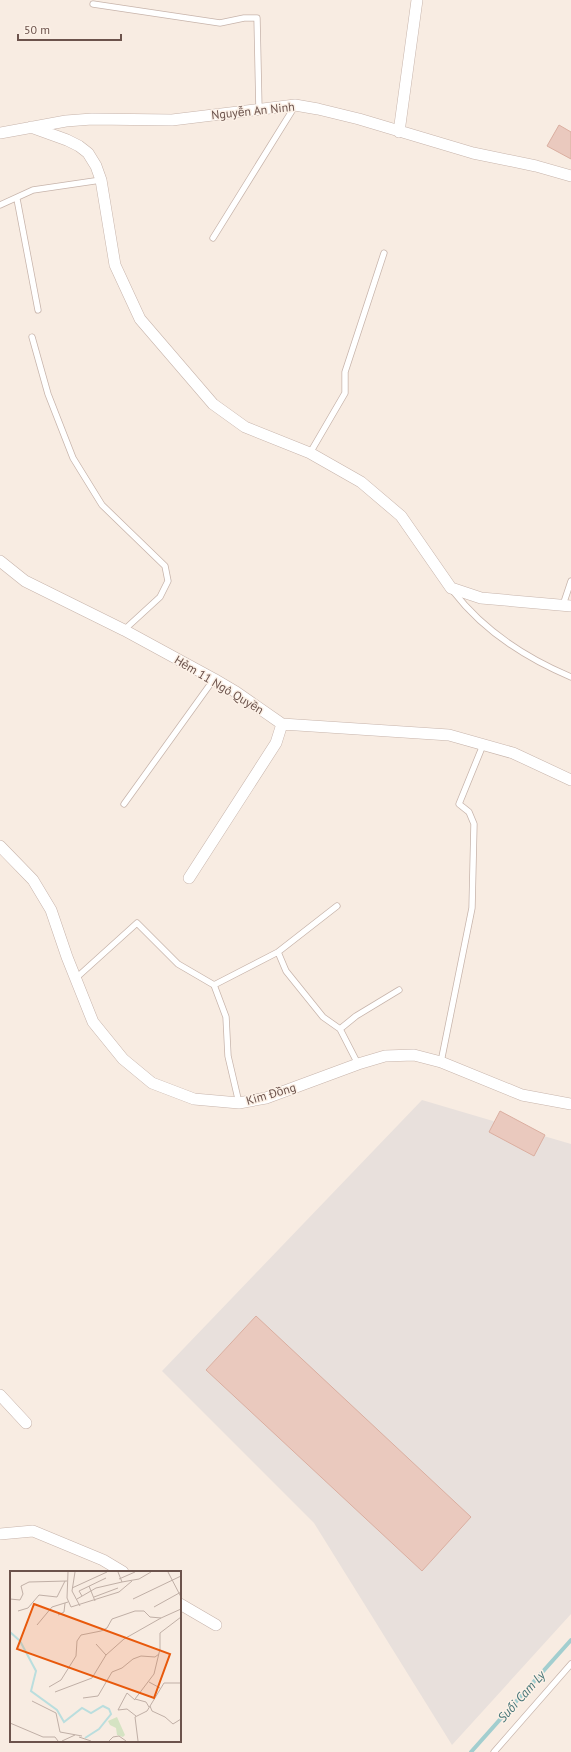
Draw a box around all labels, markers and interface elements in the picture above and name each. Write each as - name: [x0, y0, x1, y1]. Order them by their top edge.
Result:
- scale bar: [18, 16, 121, 42]
- text: 50 m: [24, 22, 50, 37]
- street label: Nguyễn An Ninh: [210, 99, 295, 122]
- street label: Hẻm 11 Ngô Quyền: [172, 652, 267, 717]
- street label: Kim Đồng: [244, 1079, 297, 1108]
- inset map: [10, 1571, 181, 1742]
- water label: Suối Cam Ly: [494, 1666, 550, 1726]

